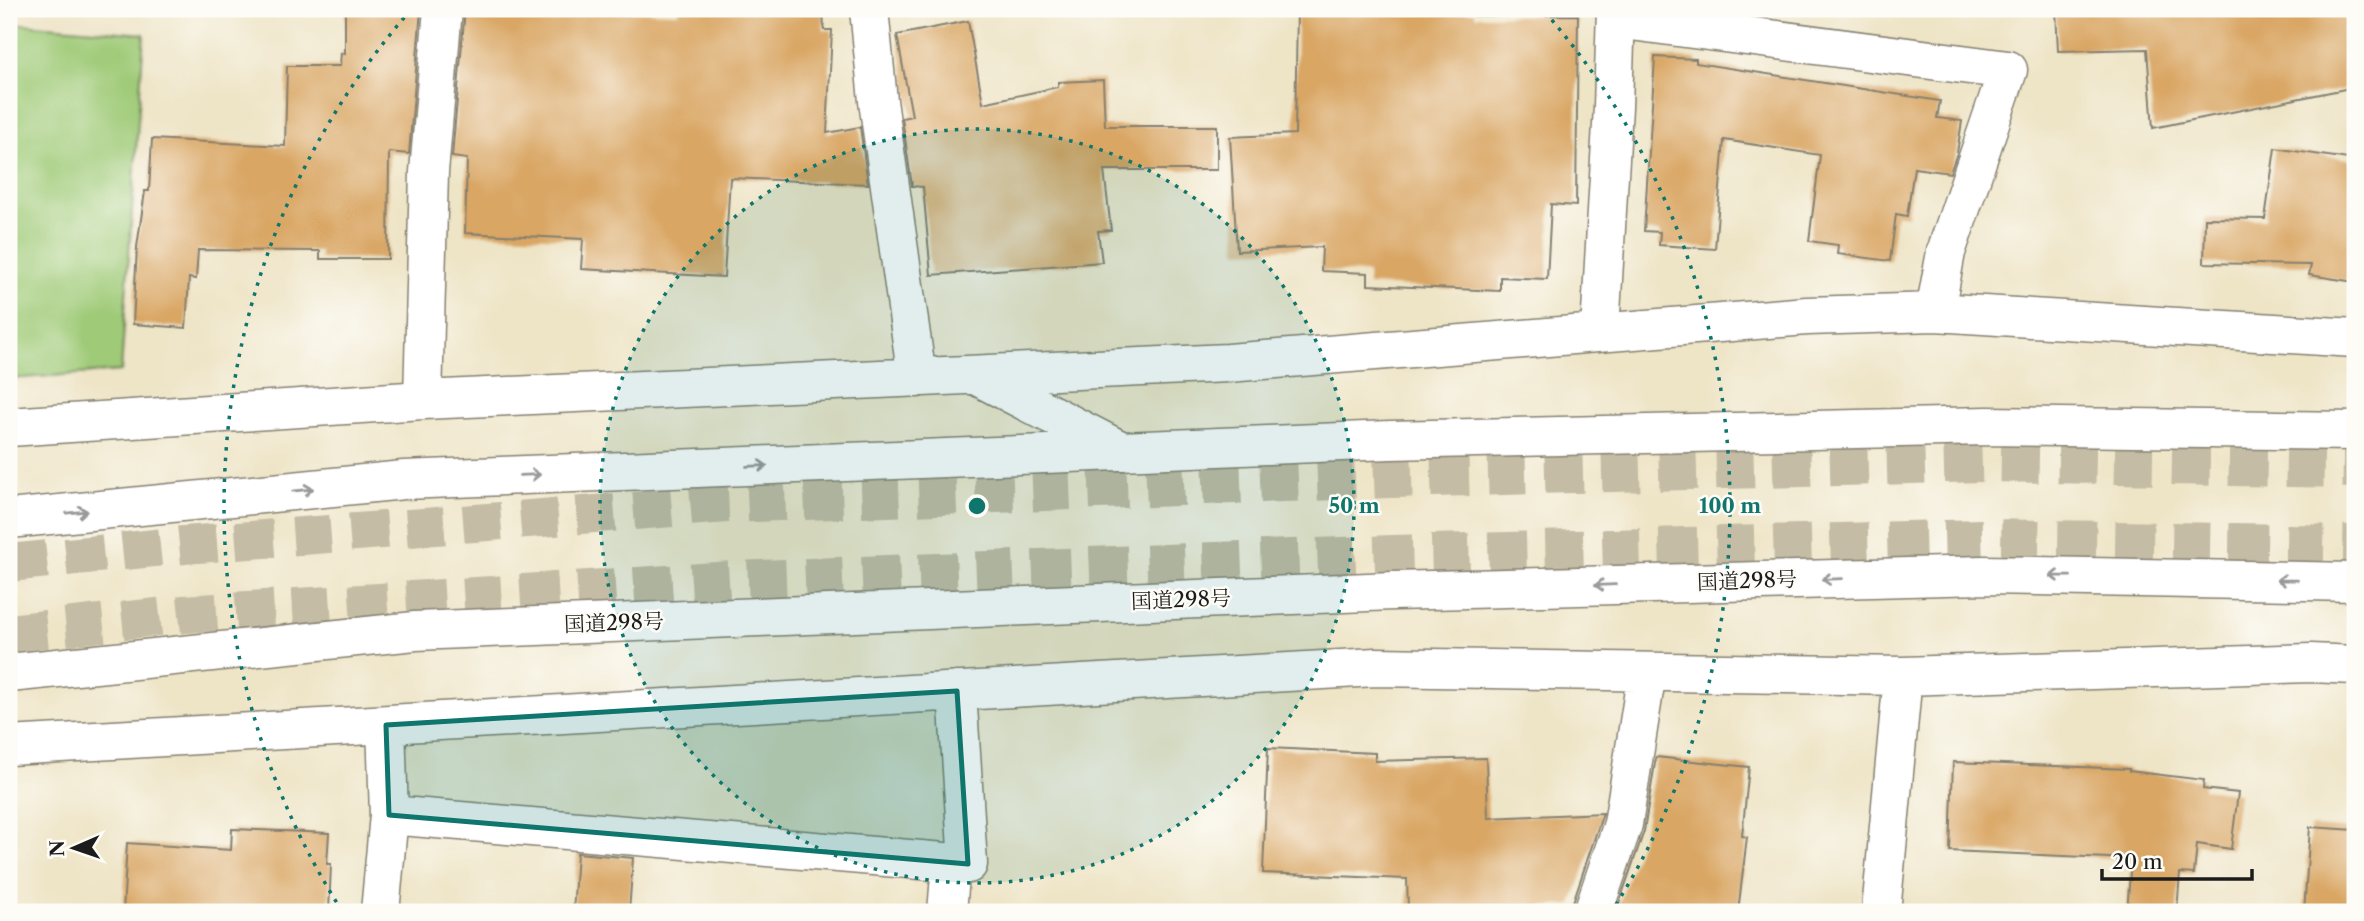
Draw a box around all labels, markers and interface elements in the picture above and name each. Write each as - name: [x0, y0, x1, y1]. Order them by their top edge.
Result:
- one-way arrow: [746, 459, 769, 472]
- one-way arrow: [518, 469, 541, 482]
- one-way arrow: [291, 483, 314, 496]
- text: 50 m: [1328, 493, 1380, 518]
- text: 100 m: [1699, 493, 1761, 518]
- centre of rings: [965, 494, 989, 518]
- one-way arrow: [65, 506, 88, 519]
- street label: 国道298号: [1697, 566, 1797, 595]
- one-way arrow: [2048, 570, 2071, 583]
- one-way arrow: [1821, 573, 1844, 586]
- one-way arrow: [2276, 574, 2299, 587]
- one-way arrow: [1593, 579, 1616, 592]
- street label: 国道298号: [1131, 585, 1231, 614]
- street label: 国道298号: [564, 608, 664, 637]
- north arrow: [38, 813, 108, 883]
- scale bar: [2102, 837, 2252, 881]
- text: N: [46, 840, 69, 857]
- text: 20 m: [2112, 849, 2163, 874]

